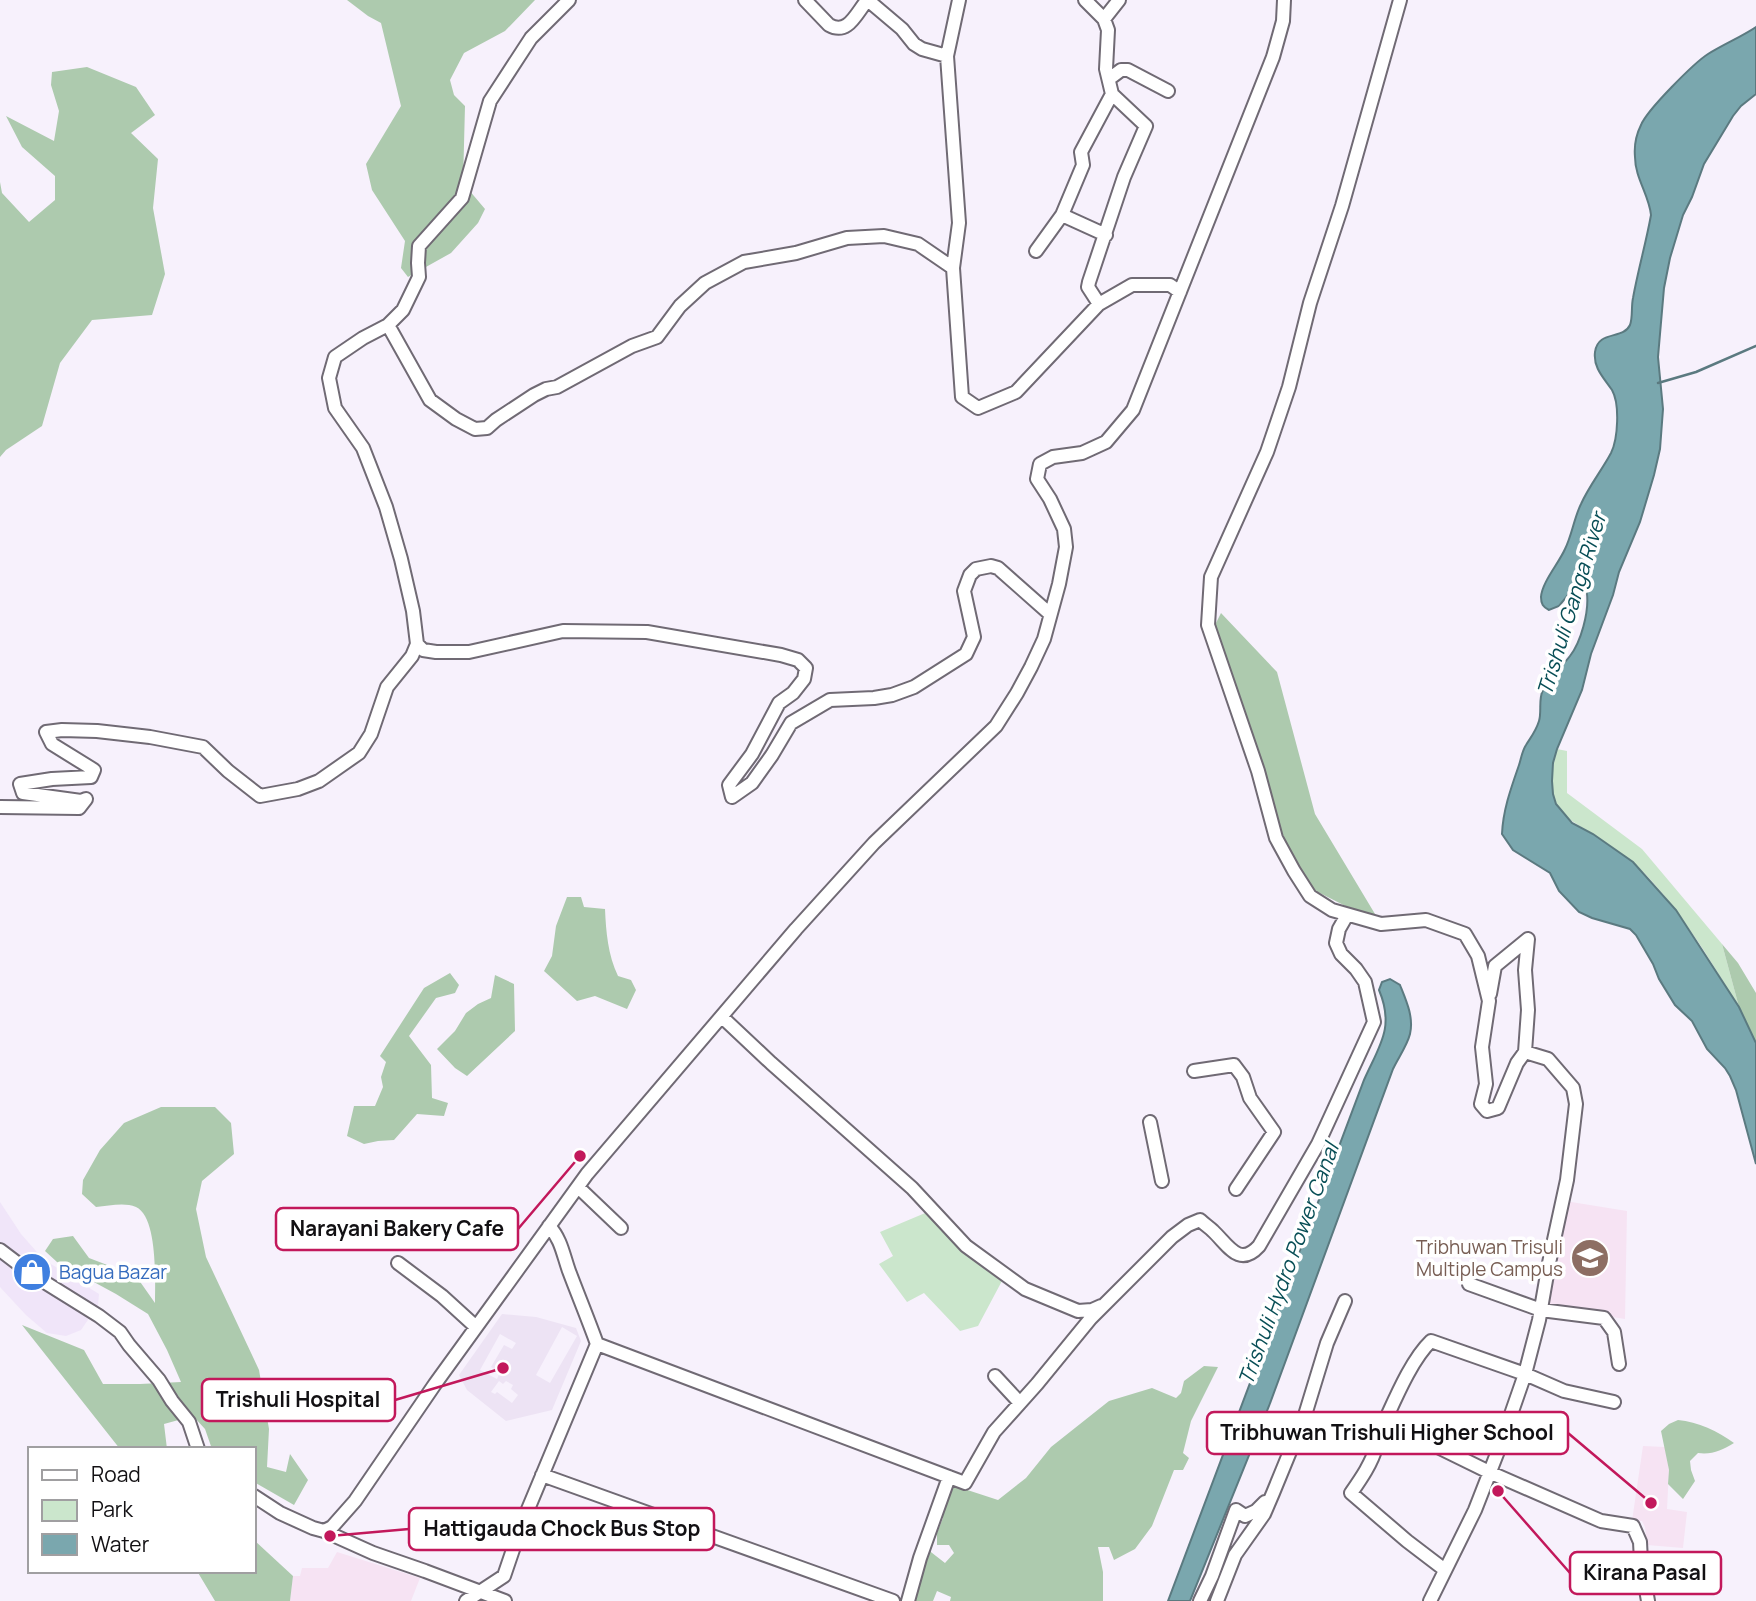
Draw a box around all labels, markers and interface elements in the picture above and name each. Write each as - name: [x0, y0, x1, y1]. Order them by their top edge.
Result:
- water label: Trishuli Ganga River: [1530, 507, 1613, 699]
- water label: Trishuli Hydro Power Canal: [1231, 1136, 1346, 1389]
- callout: Narayani Bakery Cafe: [276, 1208, 518, 1250]
- text: Narayani Bakery Cafe: [290, 1214, 504, 1242]
- place label: Tribhuwan Trisuli Multiple Campus: [1416, 1234, 1563, 1282]
- school or university icon: Tribhuwan Trisuli Multiple Campus: [1569, 1237, 1611, 1279]
- shop icon: Bagua Bazar: [11, 1251, 53, 1293]
- place label: Bagua Bazar: [59, 1259, 167, 1285]
- callout: Trishuli Hospital: [202, 1379, 395, 1421]
- text: Trishuli Hospital: [216, 1385, 380, 1413]
- callout: Tribhuwan Trishuli Higher School: [1207, 1412, 1568, 1454]
- text: Tribhuwan Trishuli Higher School: [1220, 1418, 1554, 1446]
- legend: [28, 1447, 256, 1573]
- text: Road: [91, 1460, 141, 1488]
- text: Park: [91, 1495, 133, 1523]
- callout: Hattigauda Chock Bus Stop: [409, 1508, 714, 1550]
- text: Hattigauda Chock Bus Stop: [424, 1514, 701, 1542]
- text: Water: [91, 1530, 150, 1558]
- callout: Kirana Pasal: [1570, 1552, 1721, 1594]
- text: Kirana Pasal: [1583, 1558, 1707, 1586]

